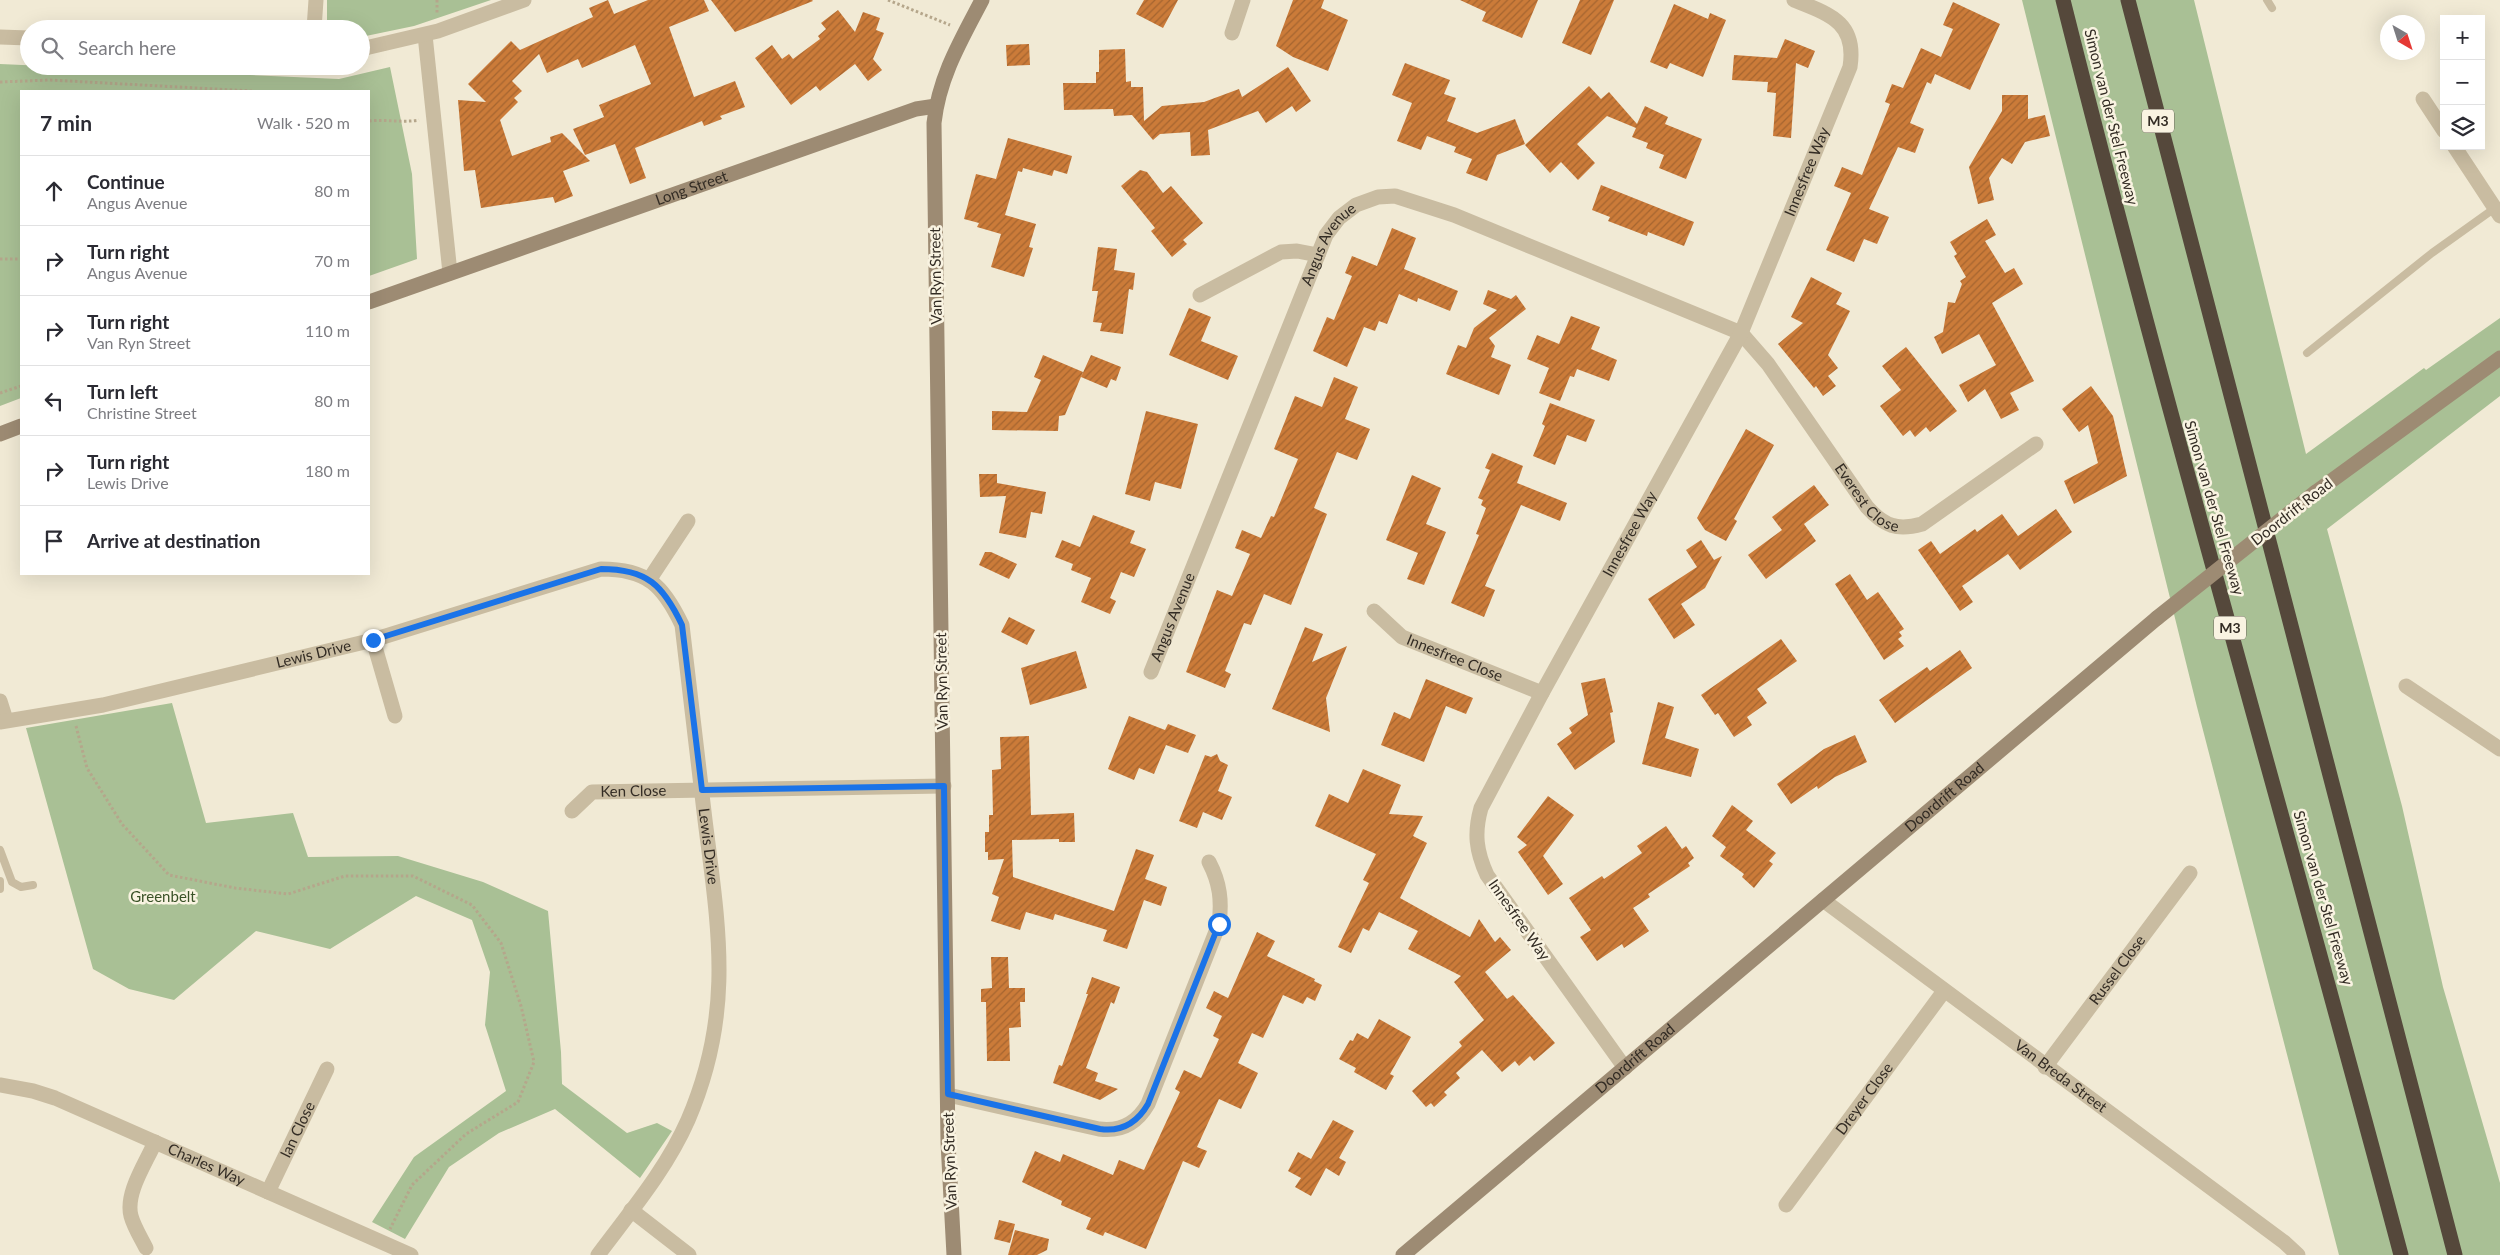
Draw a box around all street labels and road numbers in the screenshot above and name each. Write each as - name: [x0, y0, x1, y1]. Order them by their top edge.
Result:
- street label: Simon van der Stel Freeway: [2081, 27, 2143, 207]
- road number: M3: [2142, 110, 2174, 132]
- street label: Innesfree Way: [1780, 124, 1833, 219]
- street label: Long Street: [653, 166, 730, 208]
- street label: Angus Avenue: [1297, 198, 1359, 288]
- street label: Van Ryn Street: [925, 227, 945, 325]
- street label: Simon van der Stel Freeway: [2181, 418, 2249, 597]
- street label: Everest Close: [1831, 459, 1901, 535]
- street label: Doordrift Road: [2247, 474, 2336, 549]
- street label: Innesfree Way: [1598, 487, 1660, 579]
- street label: Angus Avenue: [1146, 570, 1198, 664]
- road number: M3: [2214, 616, 2246, 640]
- street label: Innesfree Close: [1404, 630, 1506, 684]
- street label: Van Ryn Street: [931, 632, 951, 730]
- street label: Lewis Drive: [274, 636, 353, 671]
- street label: Doordrift Road: [1901, 758, 1987, 835]
- street label: Ken Close: [600, 781, 667, 800]
- street label: Lewis Drive: [696, 807, 723, 885]
- street label: Simon van der Stel Freeway: [2290, 808, 2358, 987]
- street label: Innesfree Way: [1485, 875, 1555, 964]
- street label: Russel Close: [2085, 931, 2149, 1008]
- street label: Doordrift Road: [1591, 1019, 1678, 1097]
- street label: Van Breda Street: [2012, 1035, 2112, 1116]
- street label: Dreyer Close: [1831, 1059, 1896, 1138]
- street label: Ian Close: [276, 1098, 318, 1160]
- street label: Van Ryn Street: [938, 1111, 960, 1210]
- street label: Charles Way: [165, 1139, 248, 1189]

